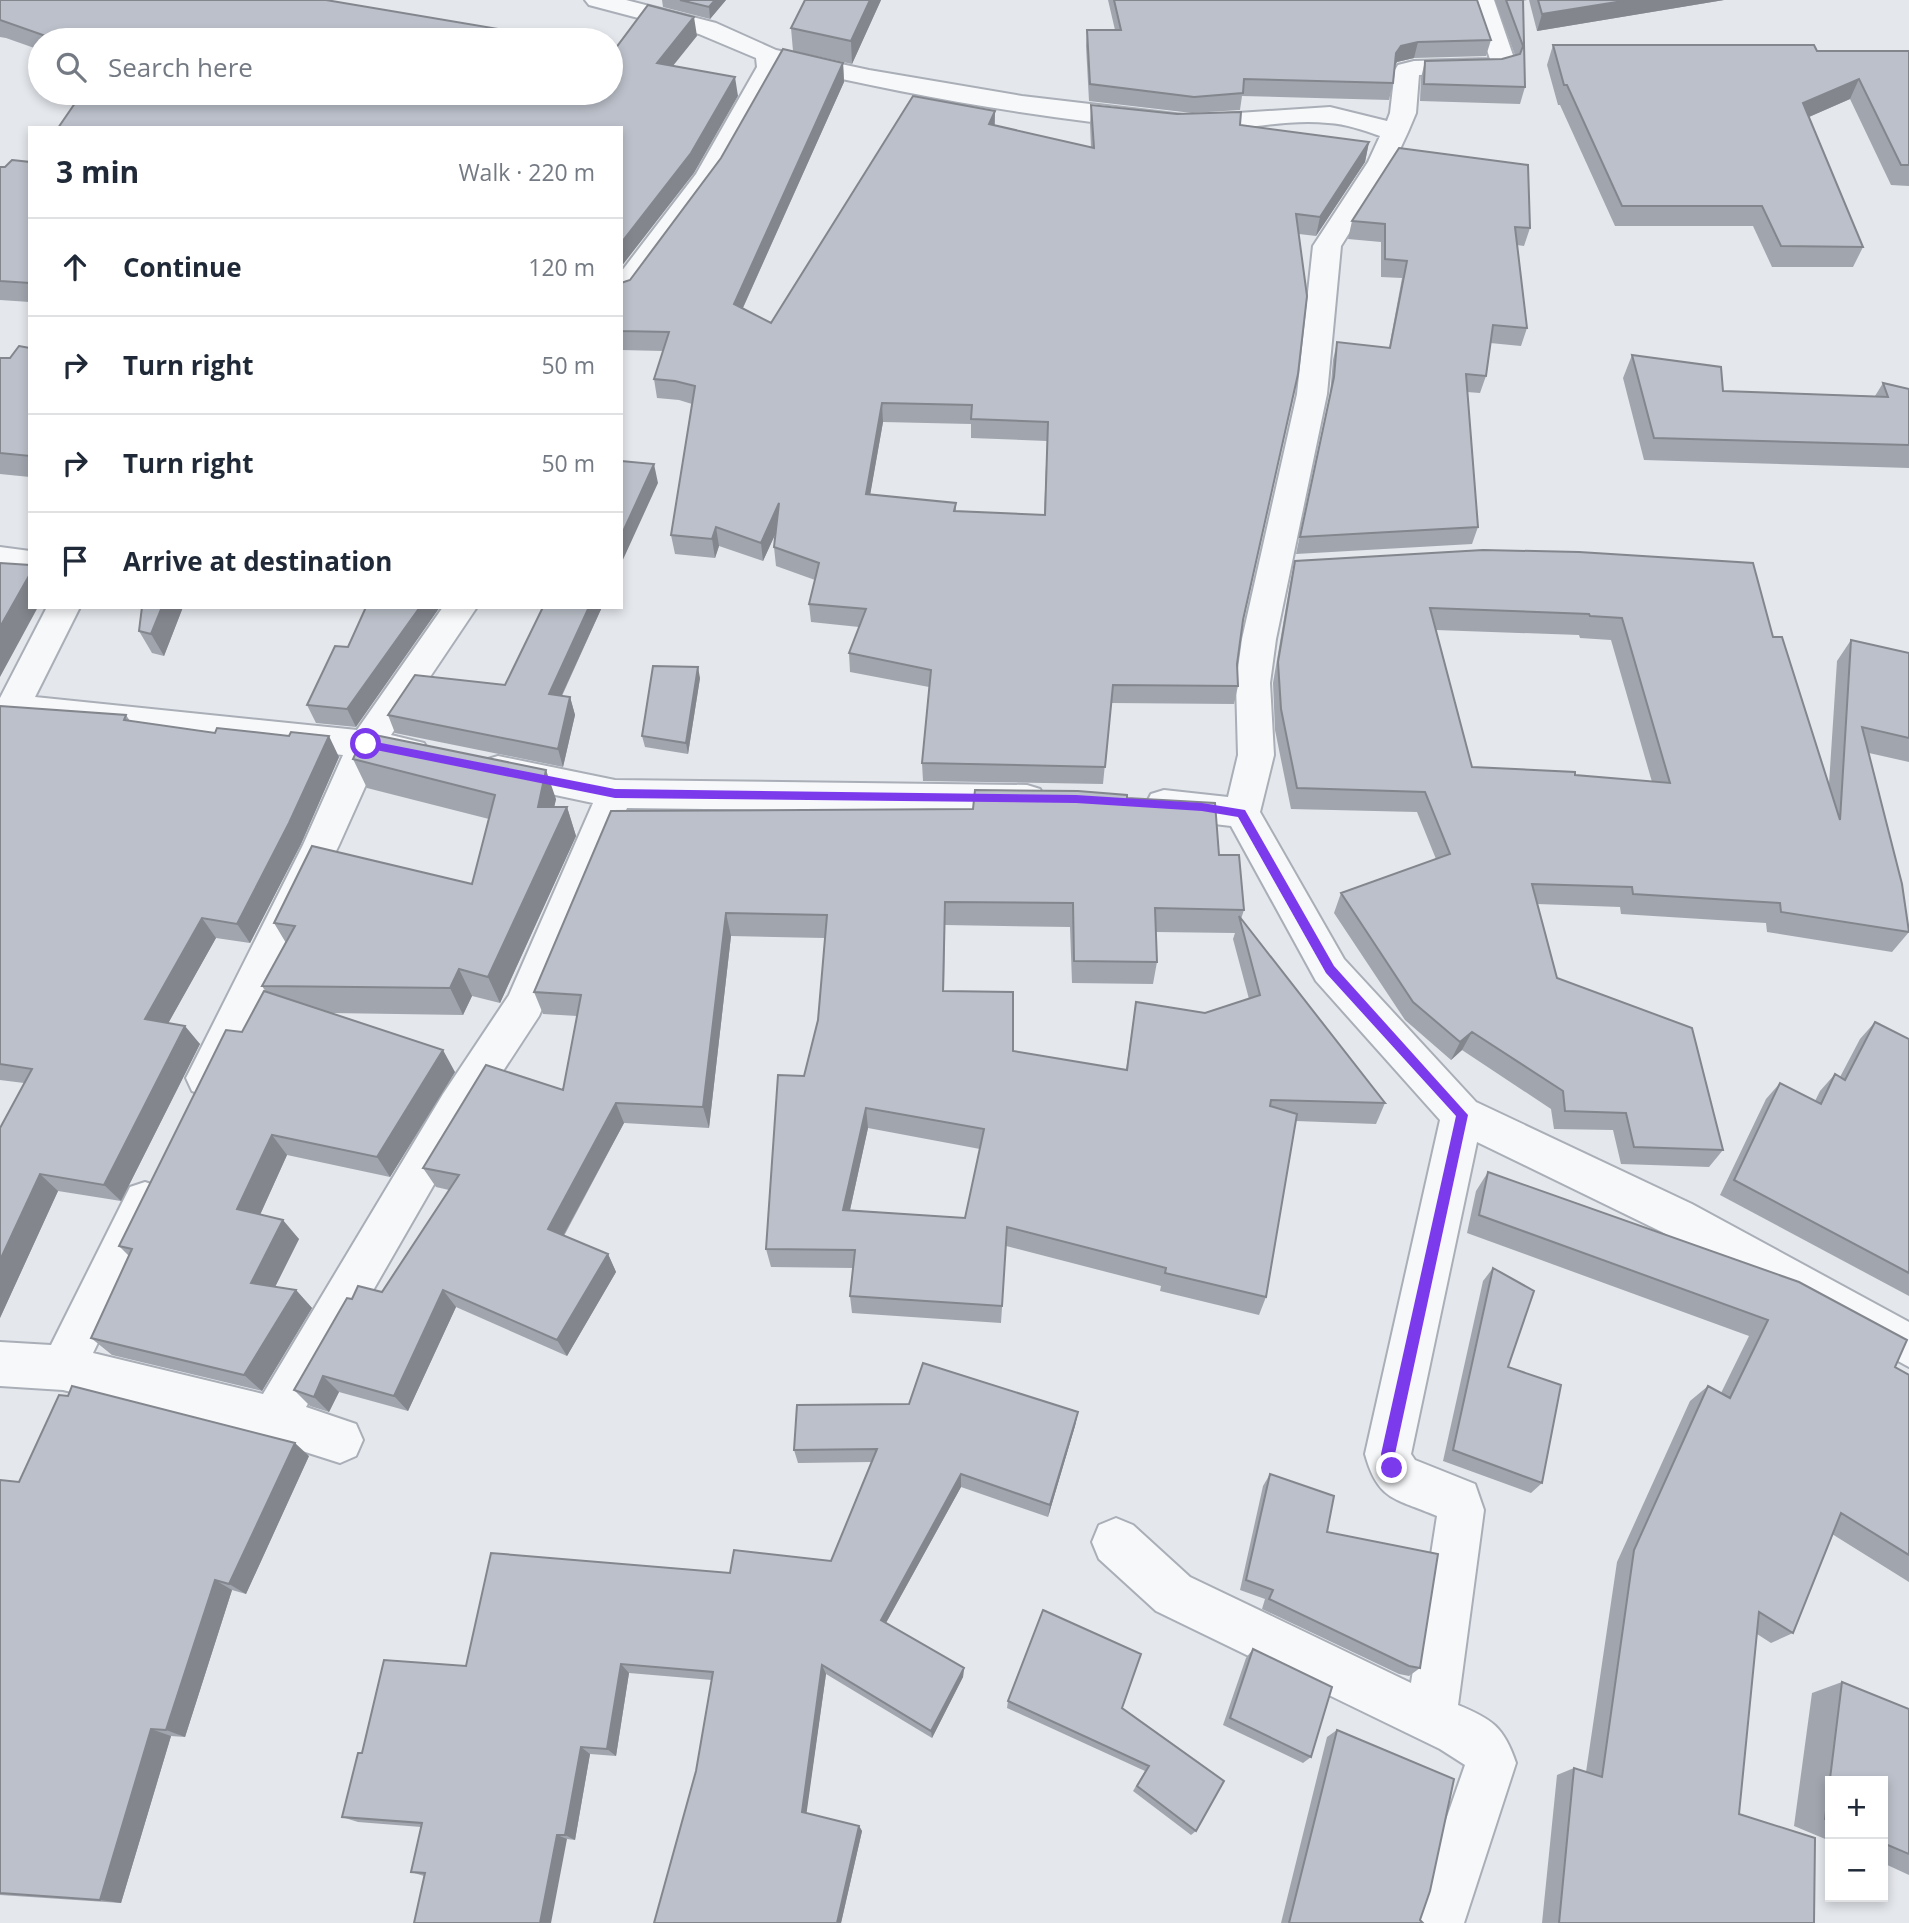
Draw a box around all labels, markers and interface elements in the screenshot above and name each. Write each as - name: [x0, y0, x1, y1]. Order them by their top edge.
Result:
- search box: [28, 28, 623, 105]
- icon: search: [52, 48, 90, 86]
- text: Search here: [108, 49, 253, 85]
- text: 3 min: [56, 151, 139, 192]
- text: Walk · 220 m: [458, 156, 595, 188]
- icon: ahead: [56, 248, 94, 286]
- text: Continue: [123, 249, 242, 285]
- text: 120 m: [528, 251, 595, 283]
- icon: right: [56, 346, 94, 384]
- text: Turn right: [123, 347, 254, 383]
- text: 50 m: [541, 349, 595, 381]
- icon: right: [56, 444, 94, 482]
- text: Turn right: [123, 445, 254, 481]
- text: 50 m: [541, 447, 595, 479]
- icon: arrive: [56, 542, 94, 580]
- text: Arrive at destination: [123, 543, 392, 579]
- route start: [350, 728, 381, 759]
- route end: [1376, 1452, 1407, 1483]
- map controls: [1825, 1776, 1888, 1902]
- button: +: [1825, 1776, 1888, 1839]
- button: −: [1825, 1839, 1888, 1902]

